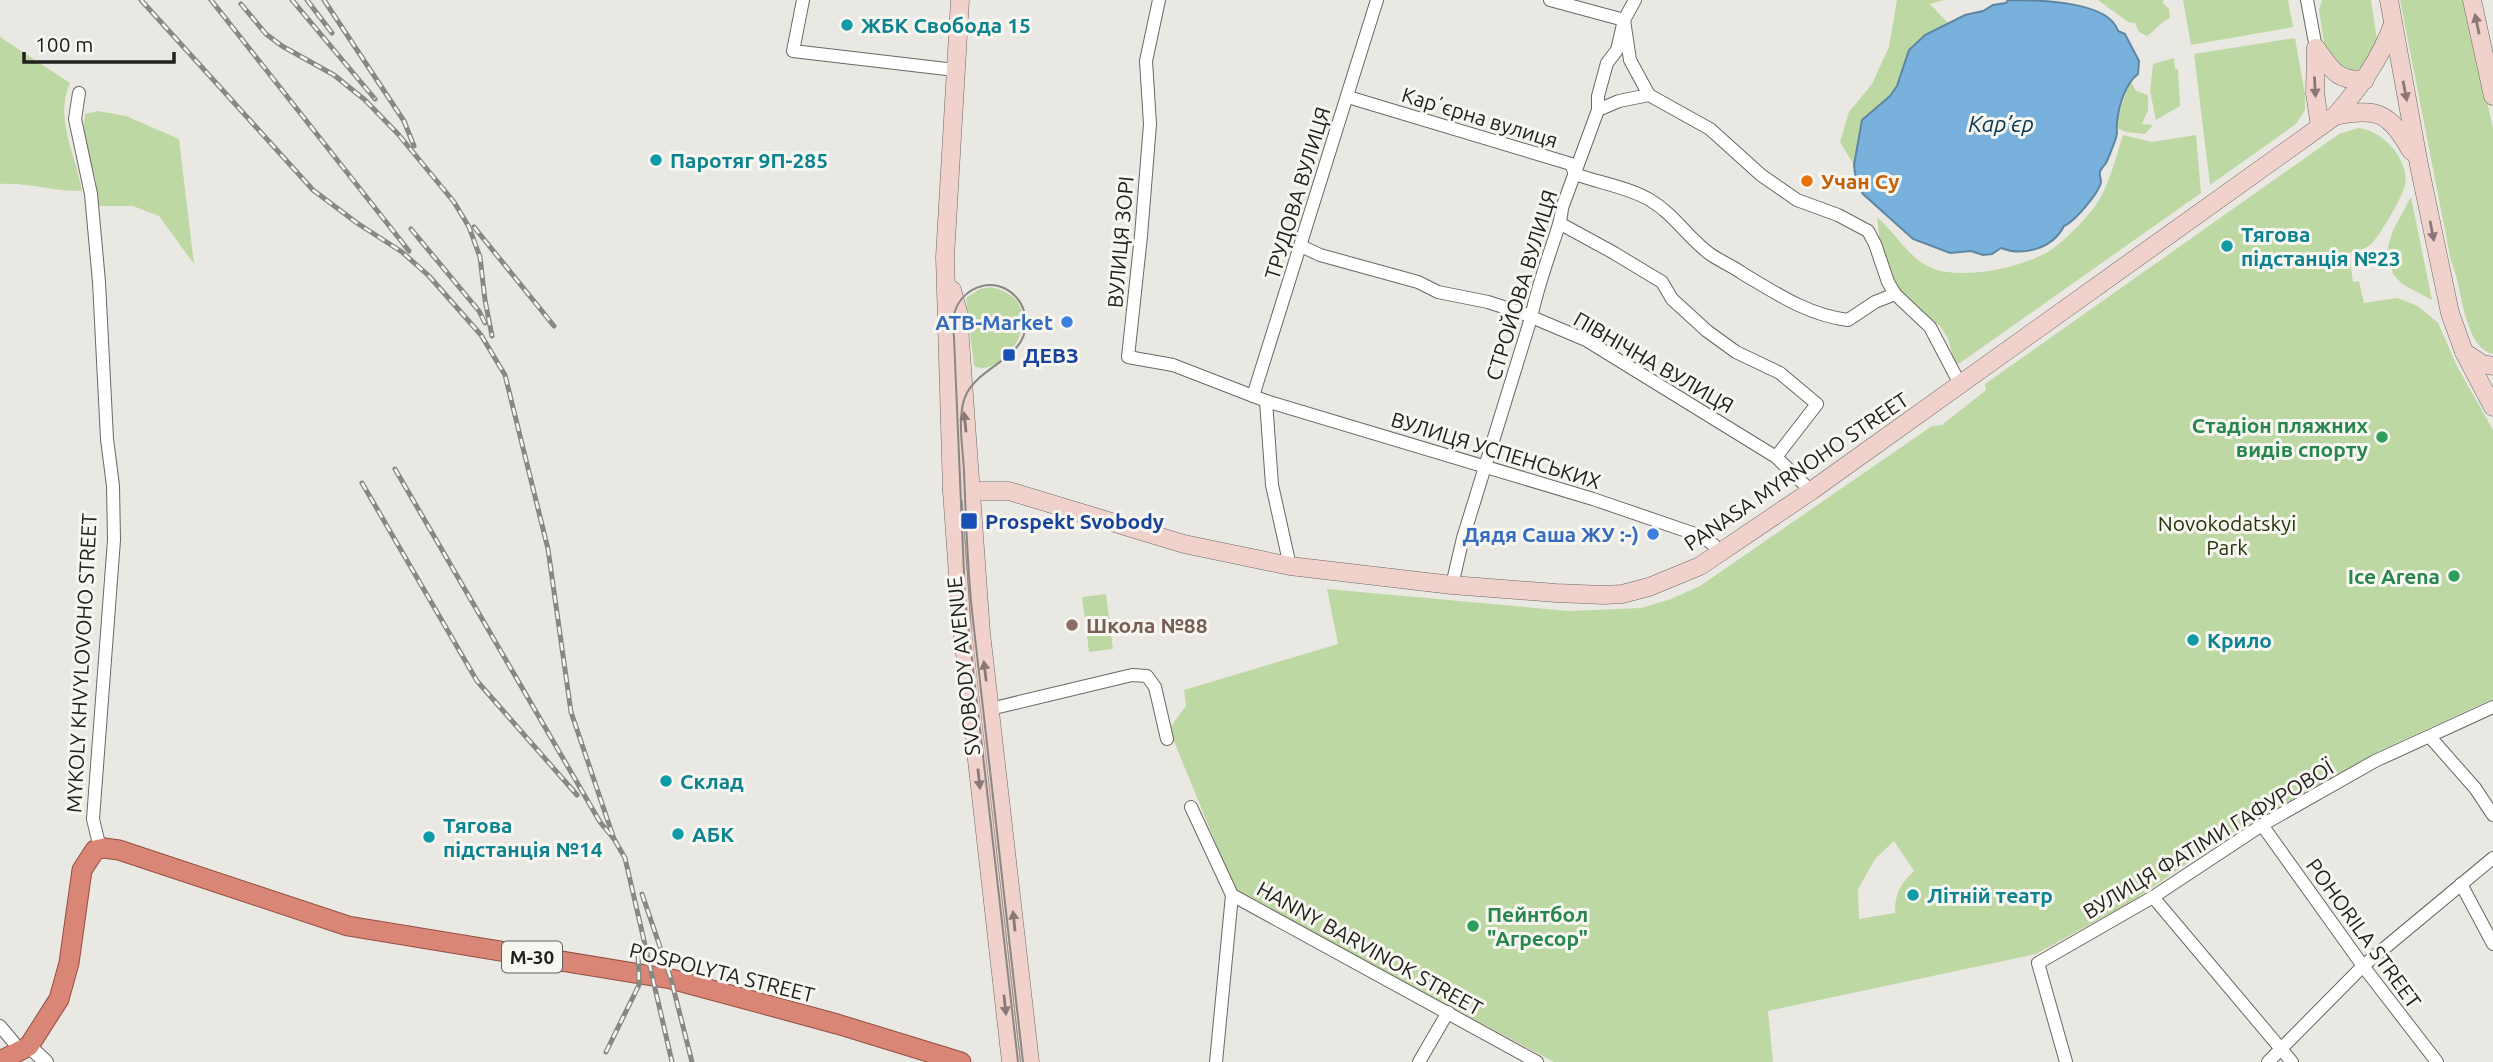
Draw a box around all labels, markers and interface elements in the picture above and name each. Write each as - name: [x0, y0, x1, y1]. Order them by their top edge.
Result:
- place label: ЖБК Свобода 15: [861, 13, 1031, 37]
- one-way arrow: [2472, 13, 2483, 35]
- marker: ЖБК Свобода 15: [839, 17, 855, 33]
- scale bar: [24, 21, 175, 65]
- text: 100 m: [35, 32, 93, 56]
- one-way arrow: [2310, 76, 2321, 98]
- one-way arrow: [2400, 80, 2411, 102]
- street label: Карʼєрна вулиця: [1399, 82, 1561, 152]
- street label: ТРУДОВА ВУЛИЦЯ: [1259, 104, 1335, 282]
- water label: Кар’єр: [1968, 111, 2034, 136]
- place label: Паротяг 9П-285: [670, 148, 828, 172]
- marker: Паротяг 9П-285: [648, 152, 664, 168]
- place label: Учан Су: [1821, 169, 1899, 193]
- marker: Учан Су: [1799, 173, 1815, 189]
- street label: ВУЛИЦЯ ЗОРІ: [1102, 175, 1138, 309]
- street label: СТРОЙОВА ВУЛИЦЯ: [1481, 187, 1561, 383]
- one-way arrow: [2427, 220, 2438, 242]
- place label: Тягова пiдстанцiя №23: [2241, 222, 2401, 270]
- marker: Тягова пiдстанцiя №23: [2219, 238, 2235, 254]
- street label: ПІВНІЧНА ВУЛИЦЯ: [1570, 306, 1738, 418]
- place label: ATB-Market: [935, 310, 1053, 334]
- marker: ATB-Market: [1059, 314, 1075, 330]
- place label: ДЕВЗ: [1023, 343, 1079, 367]
- marker: ДЕВЗ: [1001, 347, 1017, 363]
- street label: PANASA MYRNOHO STREET: [1679, 387, 1913, 555]
- street label: ВУЛИЦЯ УСПЕНСЬКИХ: [1388, 407, 1604, 493]
- one-way arrow: [960, 411, 971, 433]
- place label: Стадіон пляжних видів спорту: [2192, 413, 2369, 461]
- marker: Стадіон пляжних видів спорту: [2374, 429, 2390, 445]
- place label: Prospekt Svobody: [985, 509, 1164, 533]
- marker: Prospekt Svobody: [959, 511, 979, 531]
- park label: Novokodatskyi Park: [2158, 511, 2296, 559]
- street label: MYKOLY KHVYLOVOHO STREET: [61, 512, 101, 814]
- place label: Дядя Саша ЖУ :-): [1462, 522, 1639, 546]
- marker: Дядя Саша ЖУ :-): [1645, 526, 1661, 542]
- place label: Ice Arena: [2348, 564, 2440, 588]
- marker: Ice Arena: [2446, 568, 2462, 584]
- street label: SVOBODY AVENUE: [942, 575, 984, 757]
- place label: Школа №88: [1086, 613, 1208, 637]
- marker: Школа №88: [1064, 617, 1080, 633]
- place label: Крило: [2207, 628, 2272, 652]
- marker: Крило: [2185, 632, 2201, 648]
- one-way arrow: [980, 660, 991, 682]
- street label: ВУЛИЦЯ ФАТІМИ ГАФУРОВОЇ: [2078, 754, 2338, 923]
- one-way arrow: [974, 768, 985, 790]
- place label: Склад: [680, 769, 744, 793]
- marker: Склад: [658, 773, 674, 789]
- place label: Тягова пiдстанцiя №14: [443, 813, 603, 861]
- place label: АБК: [692, 822, 734, 846]
- marker: АБК: [670, 826, 686, 842]
- marker: Тягова пiдстанцiя №14: [421, 829, 437, 845]
- street label: POHORILA STREET: [2302, 854, 2426, 1013]
- street label: HANNY BARVINOK STREET: [1253, 876, 1487, 1020]
- place label: Лiтнiй театр: [1927, 883, 2053, 907]
- marker: Лiтнiй театр: [1905, 887, 1921, 903]
- place label: Пейнтбол "Агресор": [1487, 902, 1588, 950]
- one-way arrow: [1008, 910, 1019, 932]
- marker: Пейнтбол "Агресор": [1465, 918, 1481, 934]
- street label: POSPOLYTA STREET: [627, 937, 817, 1007]
- road number: М-30: [502, 942, 562, 973]
- one-way arrow: [999, 994, 1010, 1016]

